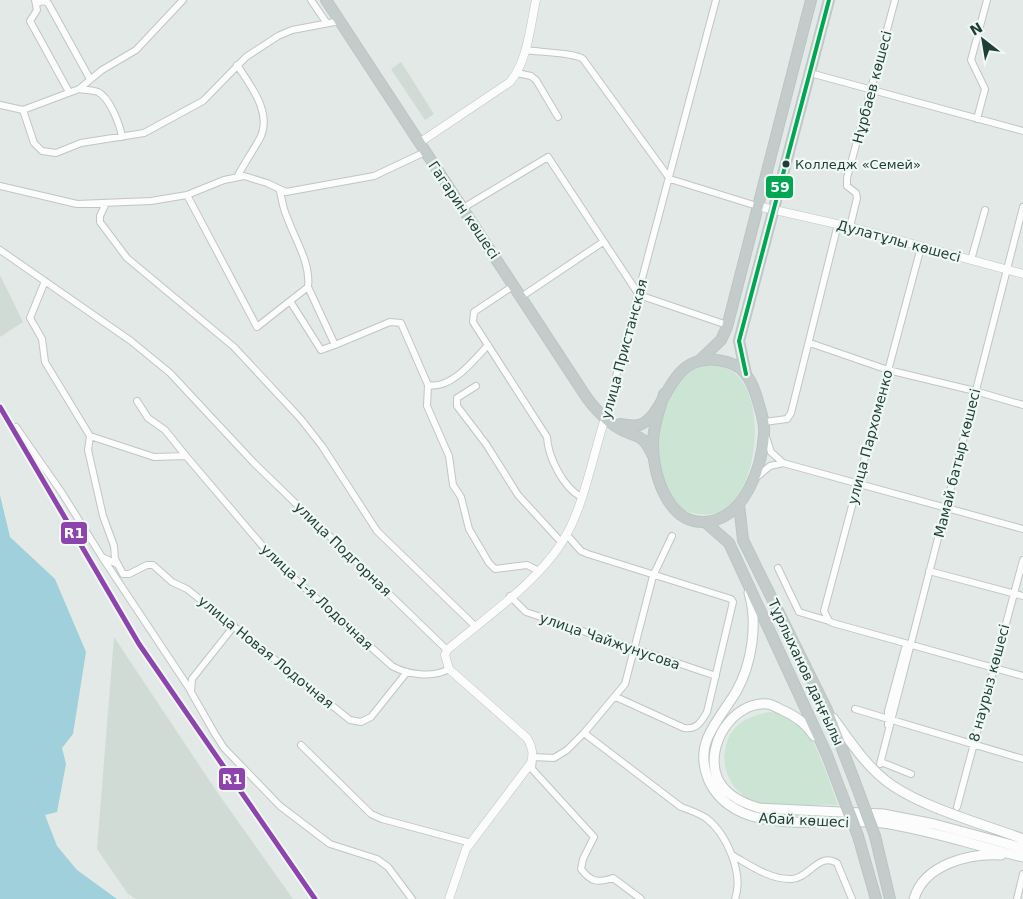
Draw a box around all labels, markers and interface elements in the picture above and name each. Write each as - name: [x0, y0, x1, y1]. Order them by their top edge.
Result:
- north arrow: [958, 15, 1008, 65]
- text: N: [967, 19, 985, 39]
- street label: Нұрбаев көшесі: [849, 29, 895, 145]
- place label: Колледж «Семей»: [795, 157, 921, 172]
- street label: Гагарин көшесі: [425, 158, 503, 262]
- marker: Колледж «Семей»: [781, 159, 791, 169]
- line badge: 59: [765, 175, 794, 199]
- text: 59: [770, 179, 790, 195]
- street label: Дулатұлы көшесі: [835, 217, 963, 265]
- street label: улица Пристанская: [598, 277, 650, 421]
- street label: улица Пархоменко: [844, 368, 896, 506]
- street label: Мамай батыр көшесі: [931, 387, 983, 539]
- street label: улица Подгорная: [291, 499, 395, 599]
- line badge: R1: [60, 521, 88, 545]
- text: R1: [64, 525, 84, 541]
- street label: улица 1-я Лодочная: [258, 541, 376, 653]
- street label: улица Новая Лодочная: [195, 592, 337, 712]
- street label: Тұрлыханов даңғылы: [765, 595, 847, 748]
- street label: улица Чайжунусова: [538, 609, 682, 673]
- street label: 8 наурыз көшесі: [966, 622, 1012, 744]
- line badge: R1: [218, 767, 246, 791]
- text: R1: [222, 771, 242, 787]
- street label: Абай көшесі: [758, 810, 850, 830]

